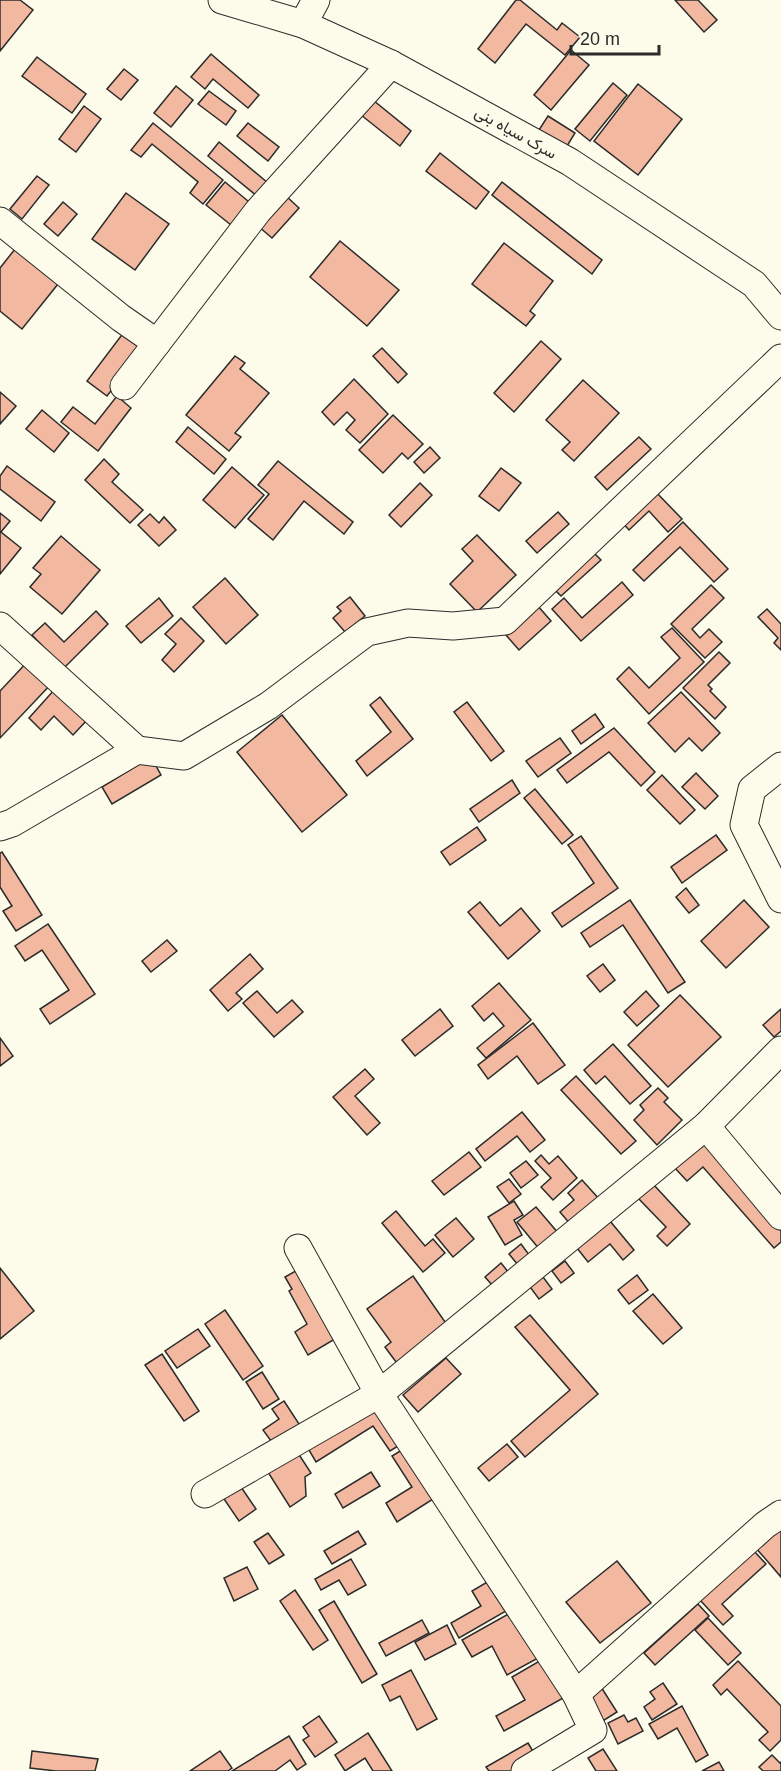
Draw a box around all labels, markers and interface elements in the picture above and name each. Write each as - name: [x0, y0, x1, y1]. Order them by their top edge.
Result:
- scale bar: [571, 18, 660, 56]
- text: 20 m: [580, 29, 620, 49]
- street label: سرک سیاه بنی: [471, 103, 560, 164]

